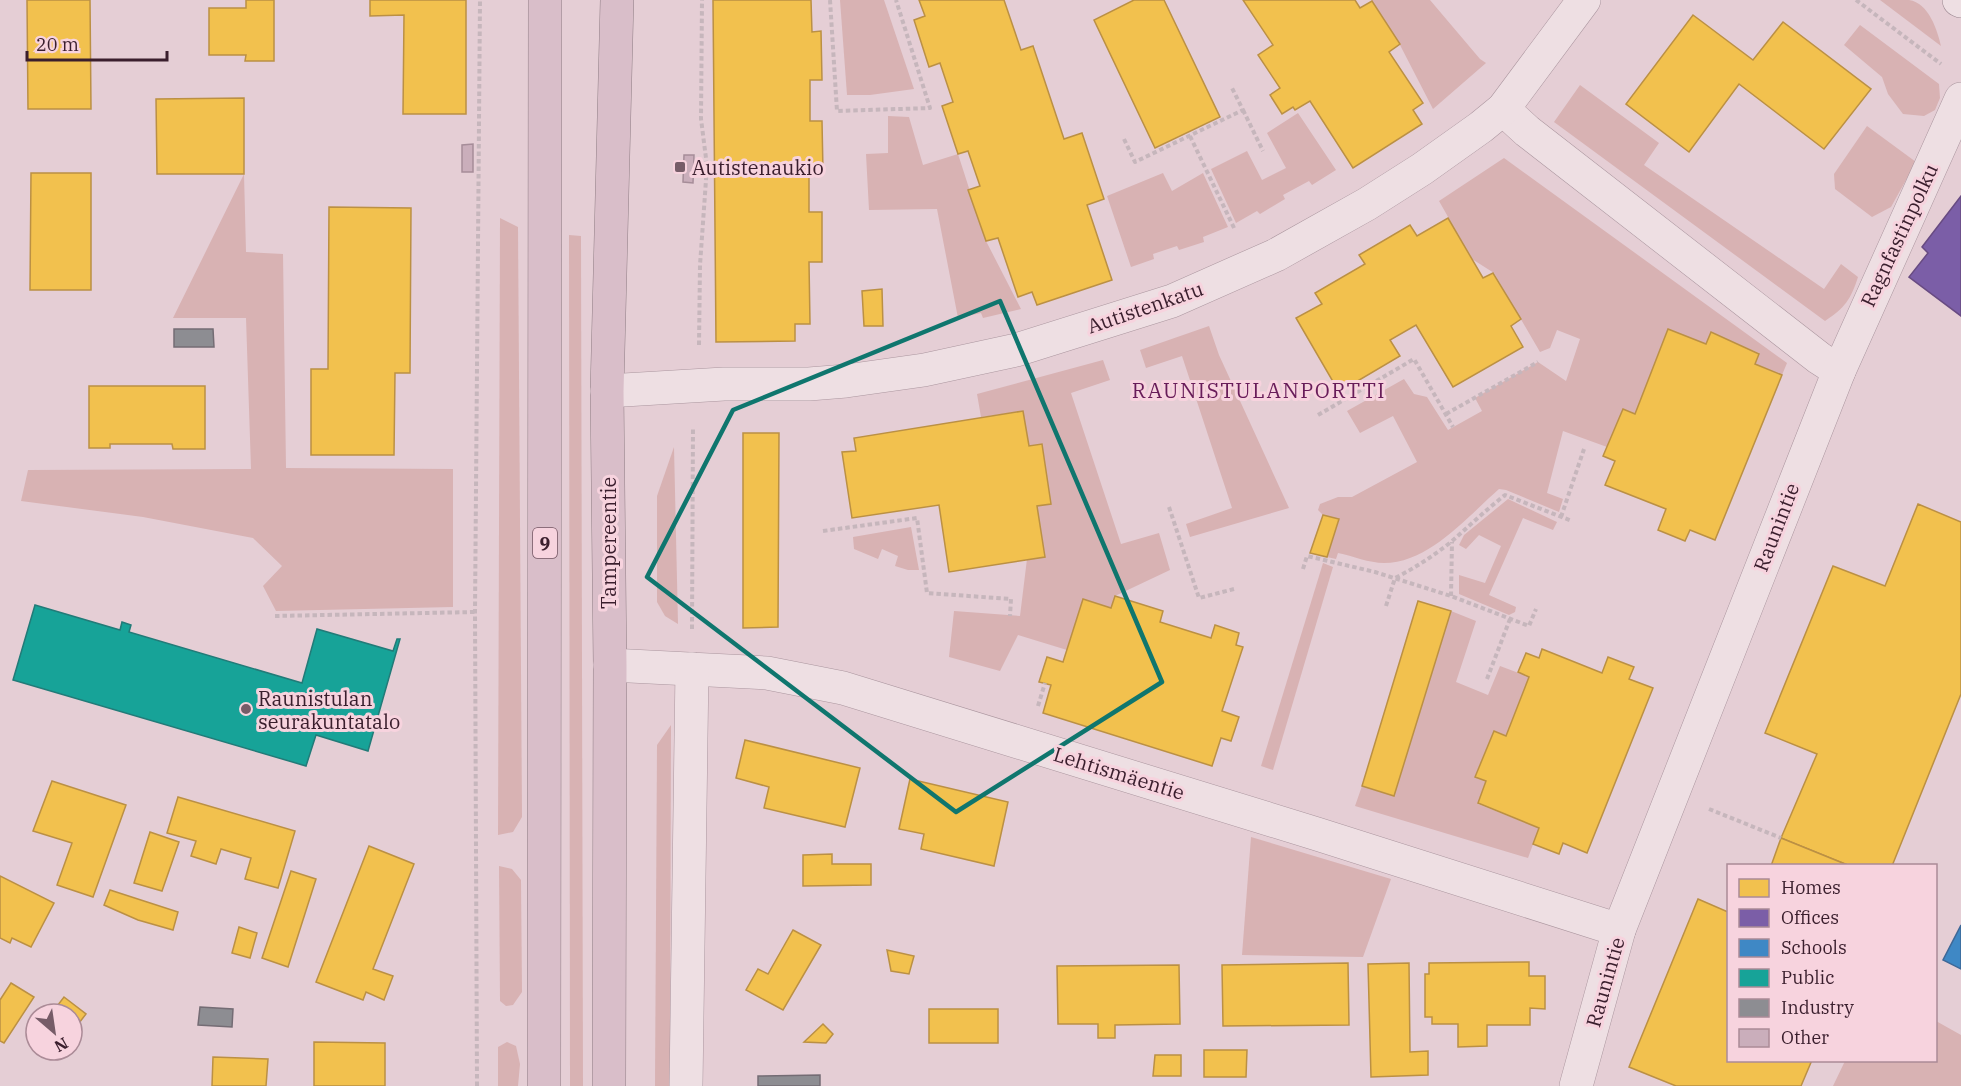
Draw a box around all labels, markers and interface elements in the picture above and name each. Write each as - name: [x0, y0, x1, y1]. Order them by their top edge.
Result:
- scale bar: [27, 24, 166, 62]
- text: 20 m: [36, 33, 79, 56]
- place label: Autistenaukio: [692, 154, 824, 181]
- street label: Ragnfastinpolku: [1854, 159, 1944, 311]
- marker: Autistenaukio: [673, 160, 687, 174]
- street label: Autistenkatu: [1083, 275, 1207, 339]
- district label: RAUNISTULANPORTTI: [1132, 376, 1386, 404]
- street label: Tampereentie: [595, 477, 622, 609]
- street label: Raunintie: [1747, 479, 1805, 575]
- road number: 9: [533, 528, 557, 558]
- place label: Raunistulan seurakuntatalo: [258, 685, 400, 735]
- marker: Raunistulan seurakuntatalo: [239, 702, 253, 716]
- street label: Lehtismäentie: [1050, 740, 1188, 806]
- legend: [1727, 864, 1937, 1062]
- text: Homes: [1781, 876, 1841, 899]
- text: Offices: [1781, 906, 1839, 929]
- street label: Raunintie: [1579, 934, 1631, 1030]
- text: Schools: [1781, 936, 1847, 959]
- text: Public: [1781, 966, 1835, 989]
- text: Industry: [1781, 996, 1854, 1019]
- north arrow: [24, 1002, 84, 1062]
- text: Other: [1781, 1026, 1829, 1049]
- text: N: [51, 1033, 72, 1057]

